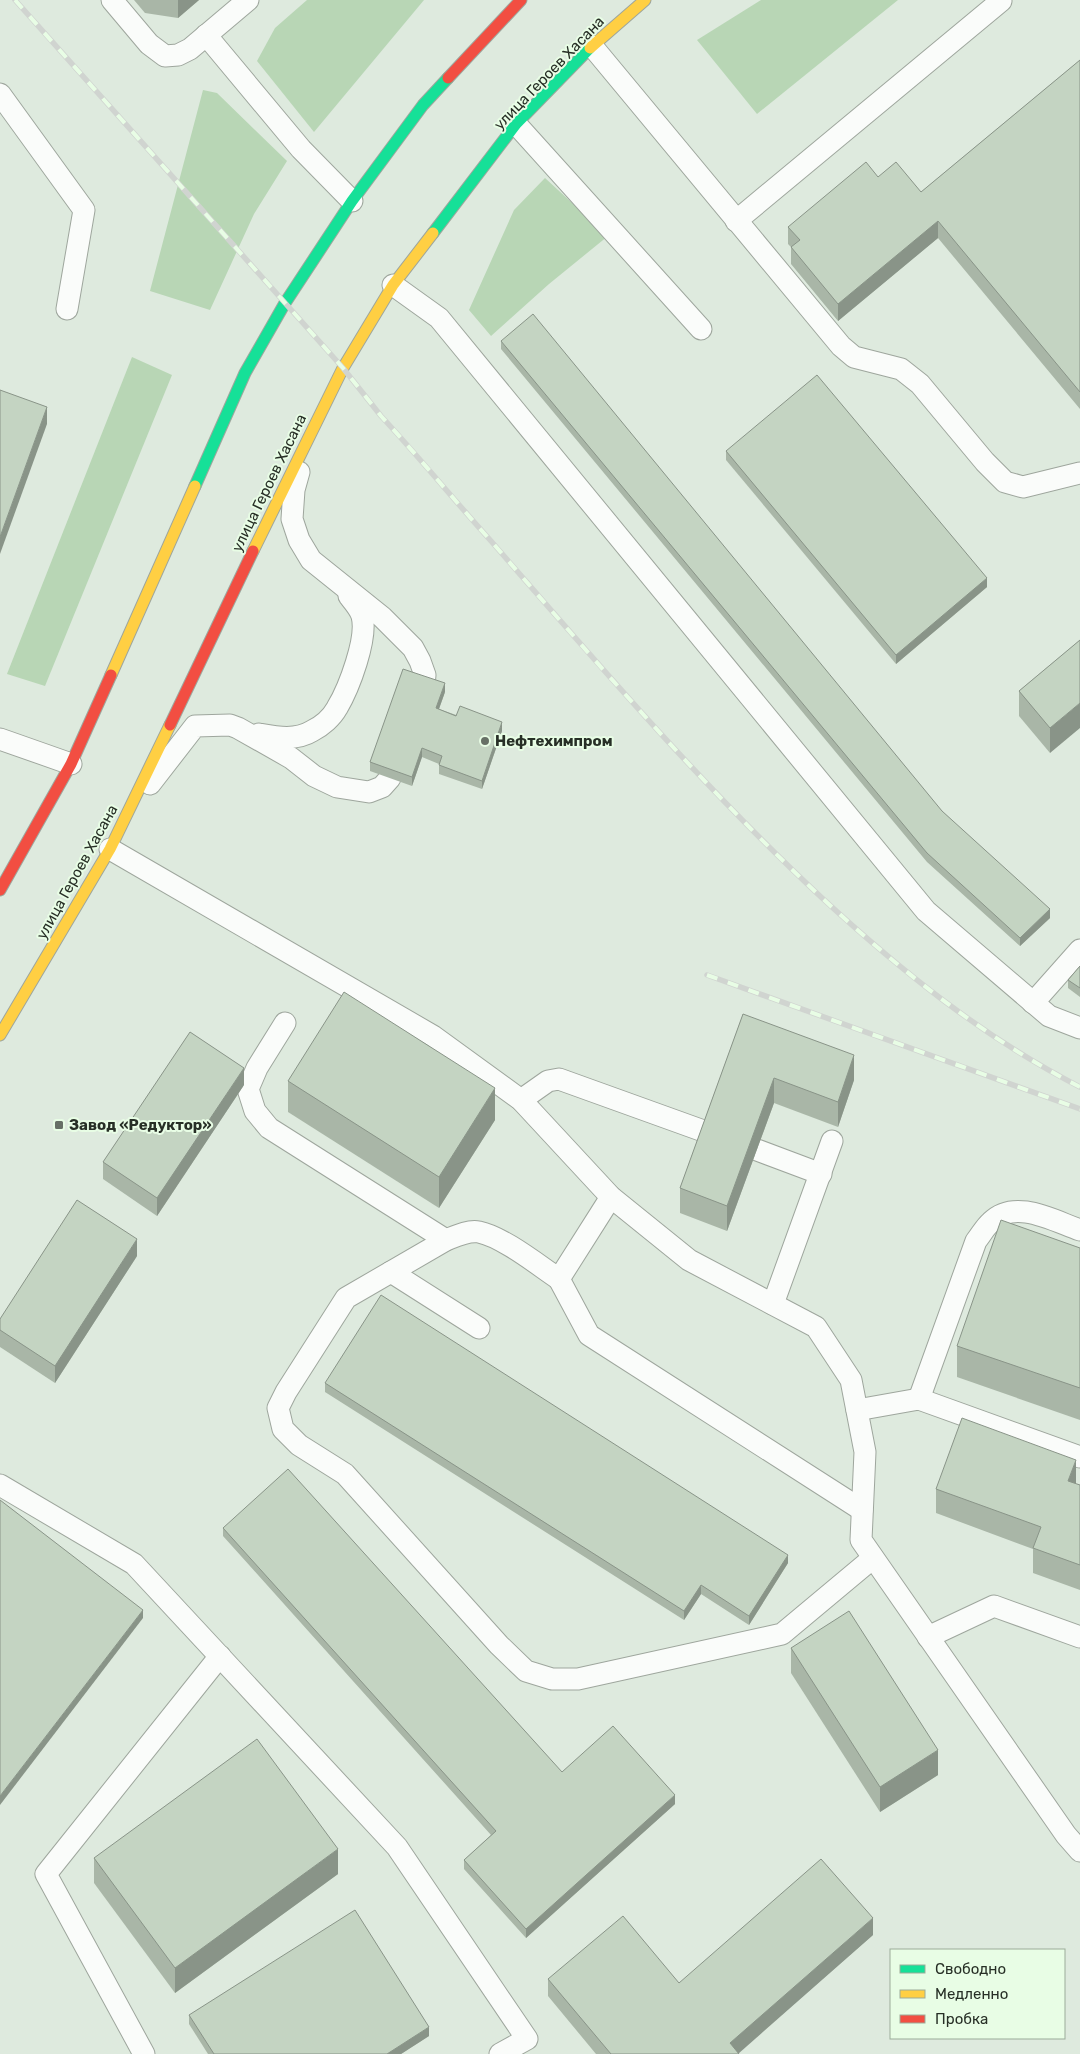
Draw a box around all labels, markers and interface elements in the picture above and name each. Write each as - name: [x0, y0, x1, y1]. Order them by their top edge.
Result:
- street label: улица Героев Хасана: [490, 12, 608, 134]
- street label: улица Героев Хасана: [228, 411, 310, 555]
- place label: Нефтехимпром: [495, 732, 613, 750]
- marker: Нефтехимпром: [479, 735, 491, 747]
- street label: улица Героев Хасана: [33, 802, 121, 942]
- place label: Завод «Редуктор»: [69, 1116, 212, 1134]
- marker: Завод «Редуктор»: [53, 1119, 65, 1131]
- legend: [890, 1949, 1065, 2039]
- text: Свободно: [935, 1960, 1006, 1978]
- text: Медленно: [935, 1985, 1008, 2003]
- text: Пробка: [935, 2010, 988, 2028]

